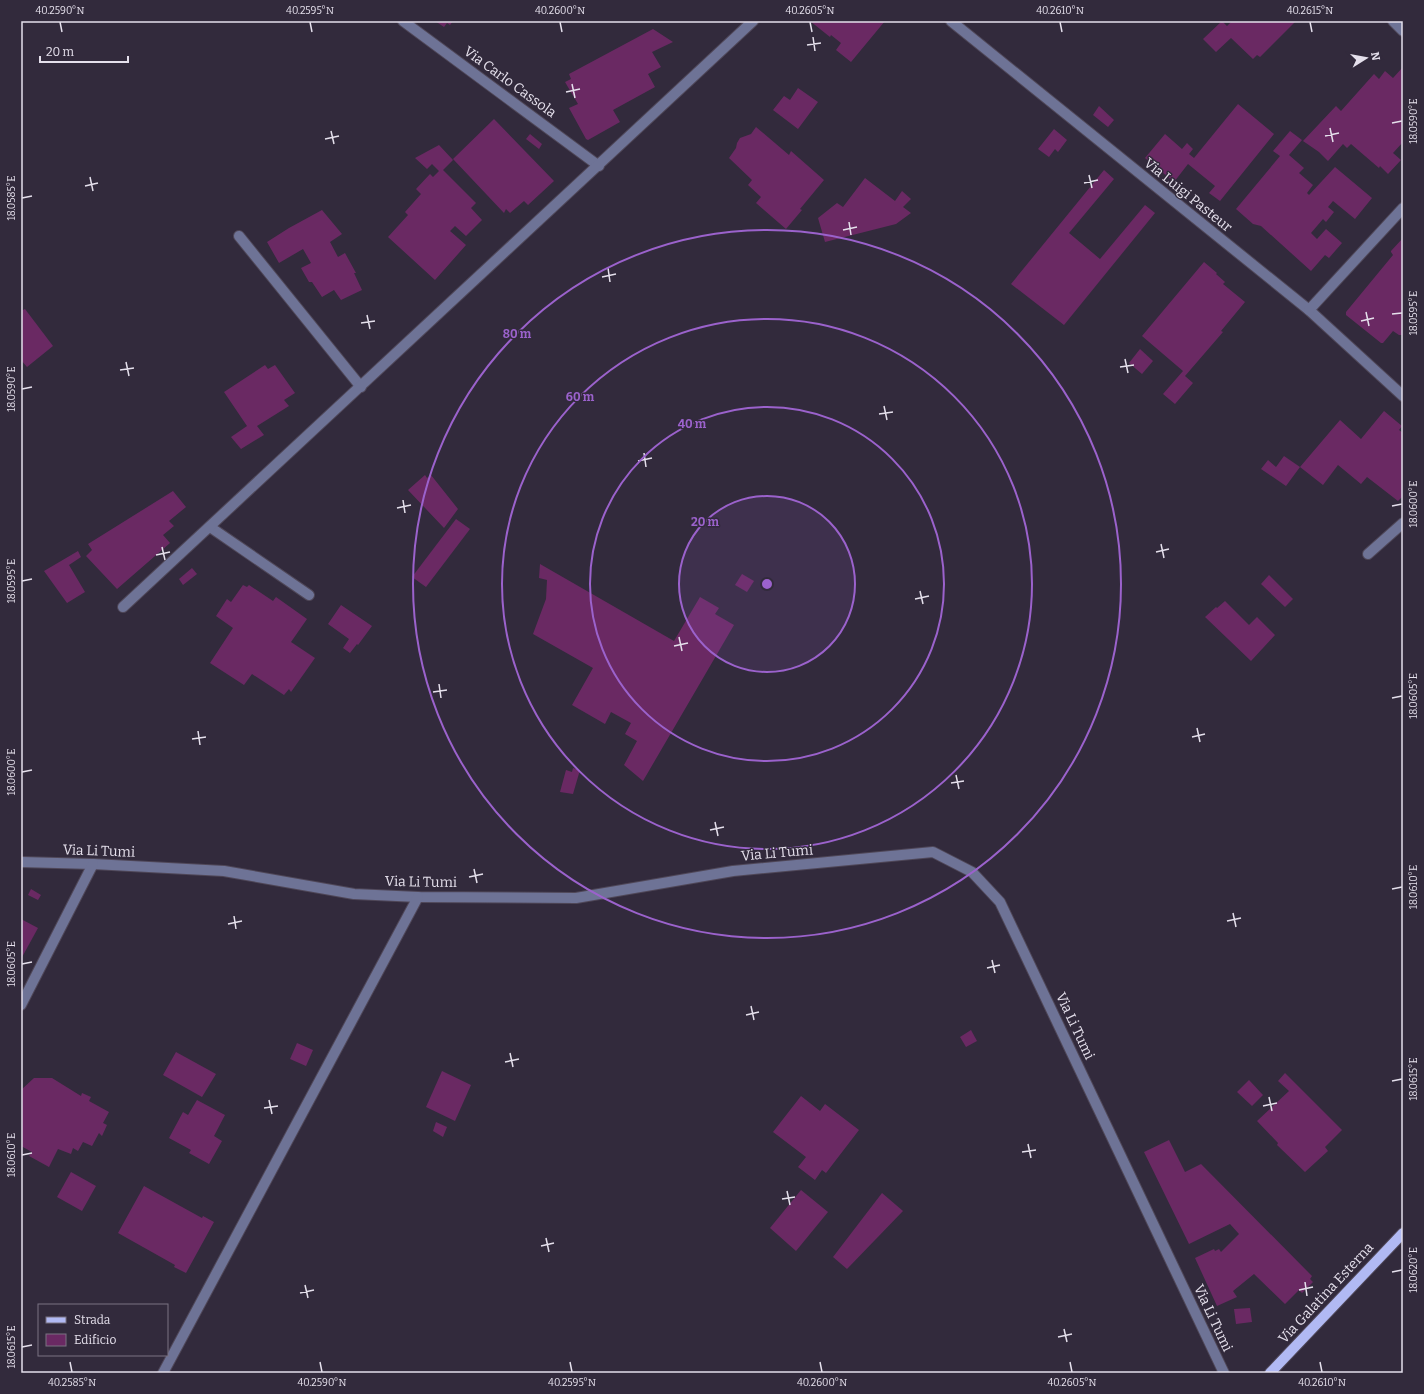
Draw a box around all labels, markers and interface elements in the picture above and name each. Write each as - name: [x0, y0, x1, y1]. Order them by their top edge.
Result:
- text: 40.2590°N: [36, 5, 85, 17]
- text: 40.2595°N: [286, 5, 334, 17]
- text: 40.2600°N: [535, 5, 585, 17]
- text: 40.2605°N: [785, 5, 835, 17]
- text: 40.2610°N: [1036, 5, 1084, 17]
- text: 40.2615°N: [1287, 5, 1333, 17]
- scale bar: [40, 38, 128, 64]
- north arrow: [1346, 38, 1386, 78]
- street label: Via Carlo Cassola: [460, 43, 560, 121]
- text: 20 m: [46, 45, 75, 59]
- text: N: [1368, 51, 1383, 62]
- text: 18.0590°E: [1408, 98, 1420, 144]
- street label: Via Luigi Pasteur: [1141, 154, 1235, 236]
- text: 18.0585°E: [6, 176, 18, 220]
- text: 18.0595°E: [1408, 291, 1420, 335]
- text: 80 m: [503, 327, 532, 341]
- text: 18.0590°E: [6, 366, 18, 412]
- text: 60 m: [566, 390, 595, 404]
- text: 40 m: [678, 417, 707, 431]
- text: 18.0600°E: [1408, 481, 1420, 527]
- text: 20 m: [691, 515, 720, 529]
- text: 18.0595°E: [6, 559, 18, 603]
- centre of rings: [760, 577, 774, 591]
- text: 18.0605°E: [1408, 673, 1420, 719]
- text: 18.0600°E: [6, 749, 18, 795]
- street label: Via Li Tumi: [63, 841, 135, 861]
- street label: Via Li Tumi: [740, 841, 814, 865]
- text: 18.0610°E: [1408, 865, 1420, 909]
- street label: Via Li Tumi: [385, 873, 457, 891]
- text: 18.0605°E: [6, 941, 18, 987]
- street label: Via Li Tumi: [1052, 990, 1098, 1062]
- text: 18.0615°E: [1408, 1057, 1420, 1101]
- text: 18.0610°E: [6, 1133, 18, 1177]
- street label: Via Galatina Esterna: [1275, 1239, 1377, 1347]
- text: 18.0620°E: [1408, 1247, 1420, 1293]
- street label: Via Li Tumi: [1190, 1282, 1236, 1354]
- legend: [38, 1304, 168, 1356]
- text: Strada: [74, 1313, 111, 1327]
- text: 18.0615°E: [6, 1325, 18, 1369]
- text: Edificio: [74, 1333, 116, 1347]
- text: 40.2585°N: [48, 1377, 96, 1389]
- text: 40.2590°N: [298, 1377, 347, 1389]
- text: 40.2595°N: [548, 1377, 596, 1389]
- text: 40.2600°N: [797, 1377, 847, 1389]
- text: 40.2605°N: [1047, 1377, 1097, 1389]
- text: 40.2610°N: [1298, 1377, 1346, 1389]

